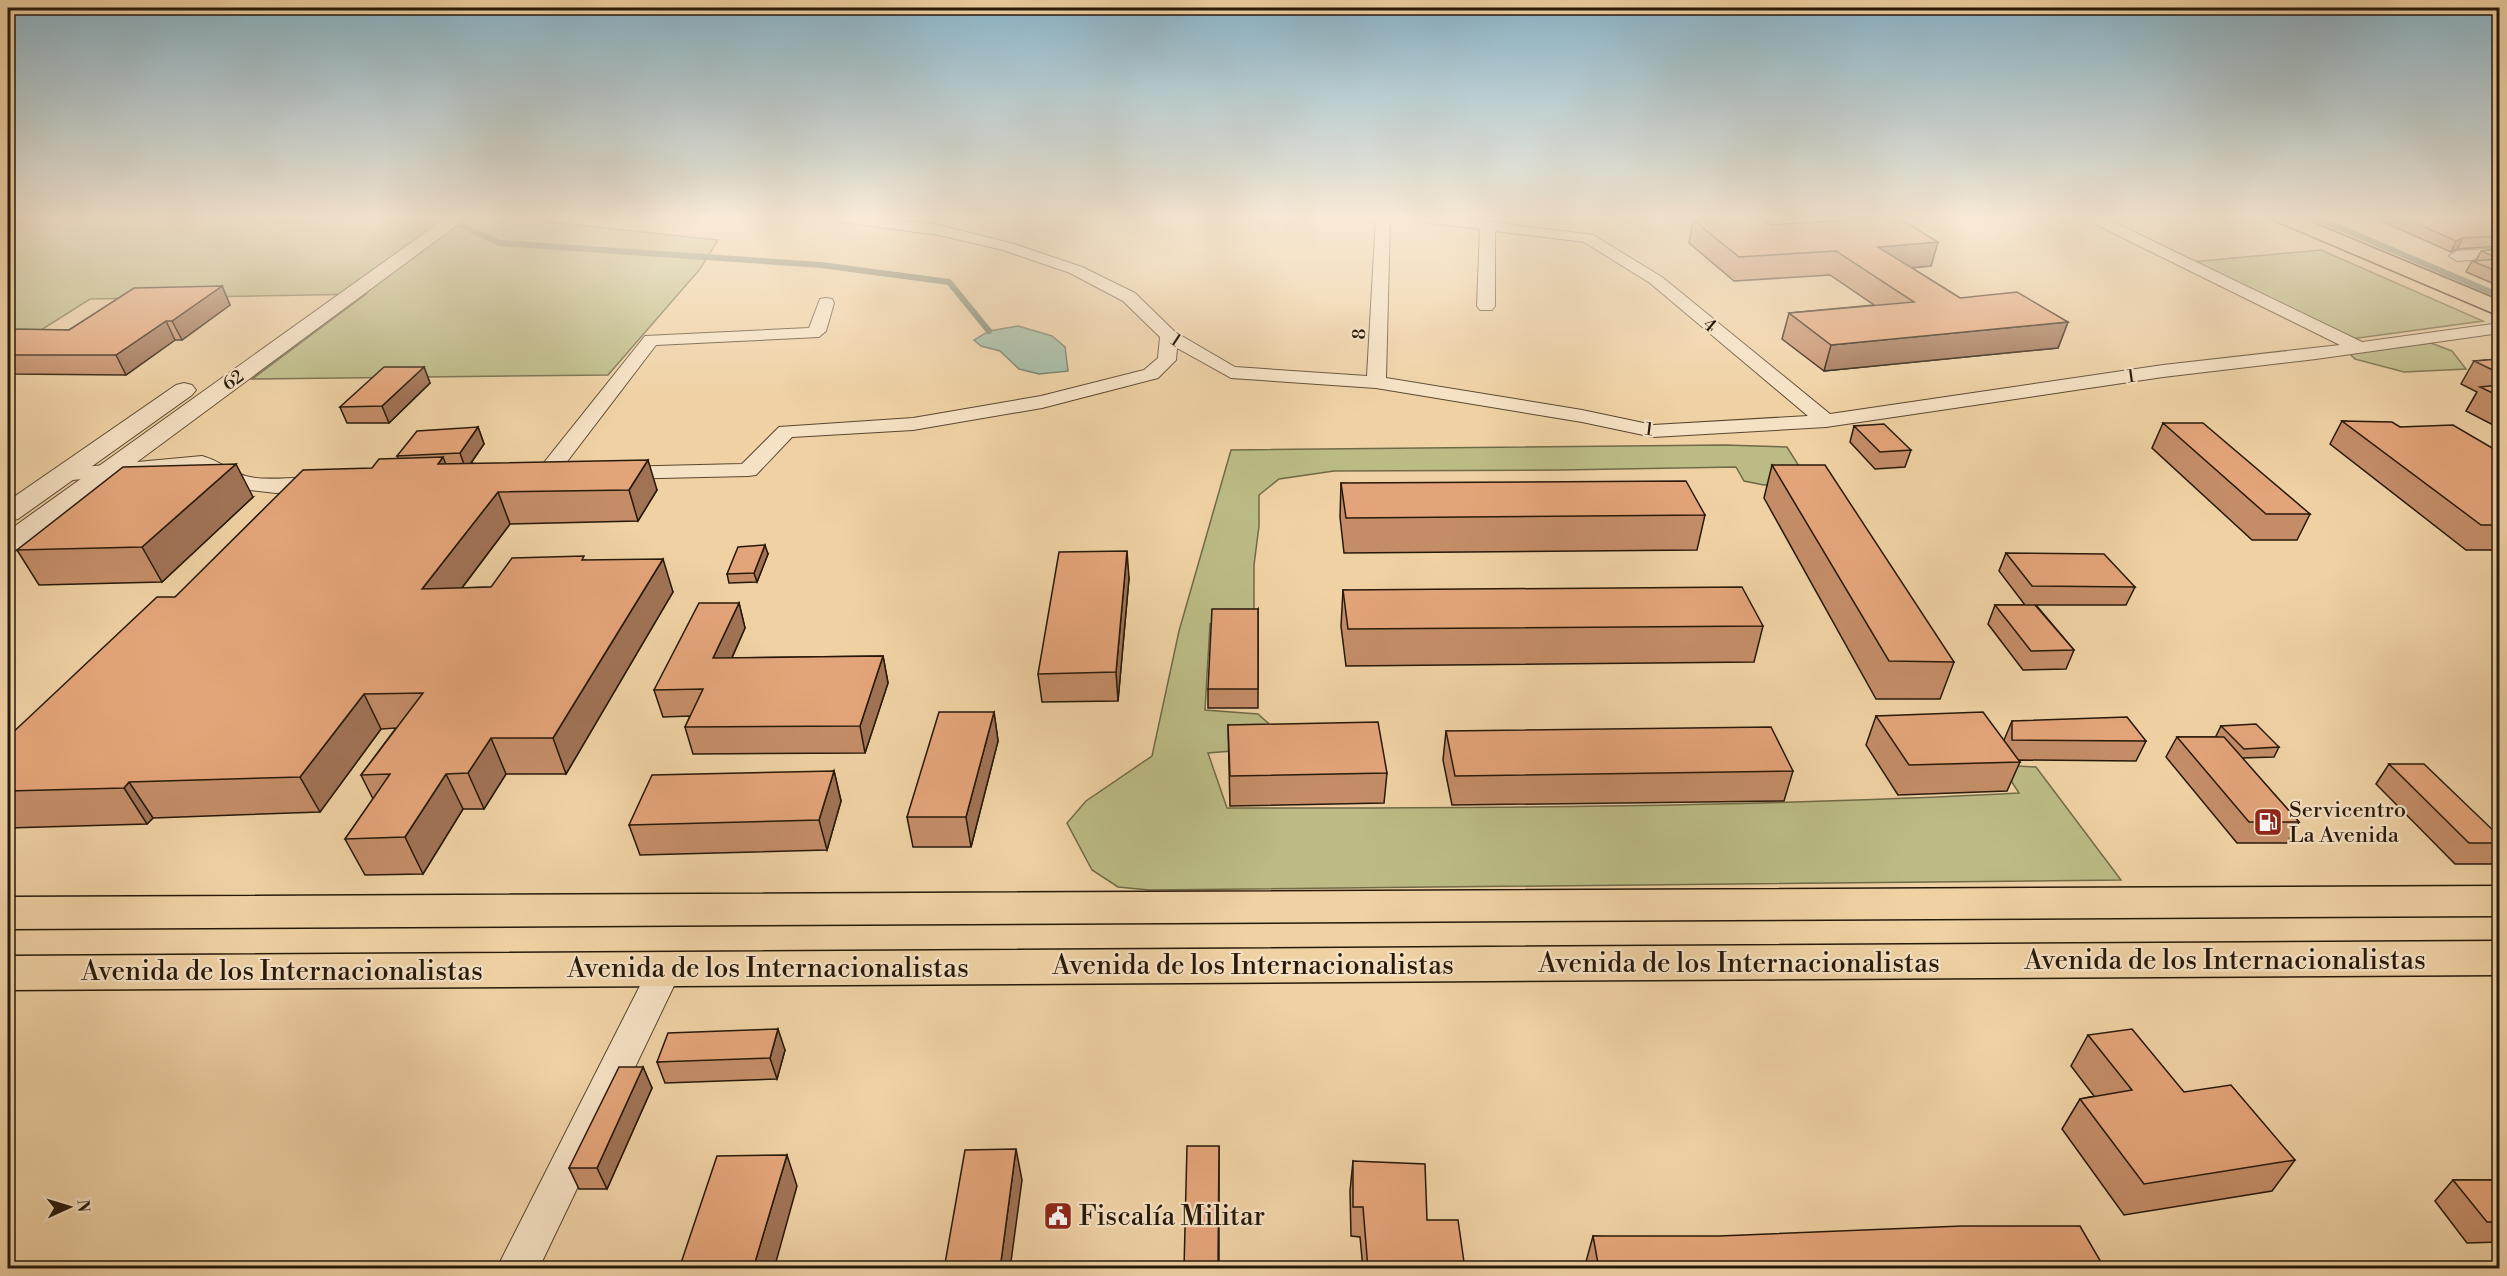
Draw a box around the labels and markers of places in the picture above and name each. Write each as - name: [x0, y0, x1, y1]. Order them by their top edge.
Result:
- place label: Servicentro La Avenida: [2289, 797, 2406, 849]
- fuel station icon: Servicentro La Avenida: [2252, 806, 2284, 838]
- public building icon: Fiscalía Militar: [1042, 1200, 1074, 1232]
- place label: Fiscalía Militar: [1079, 1200, 1266, 1234]

